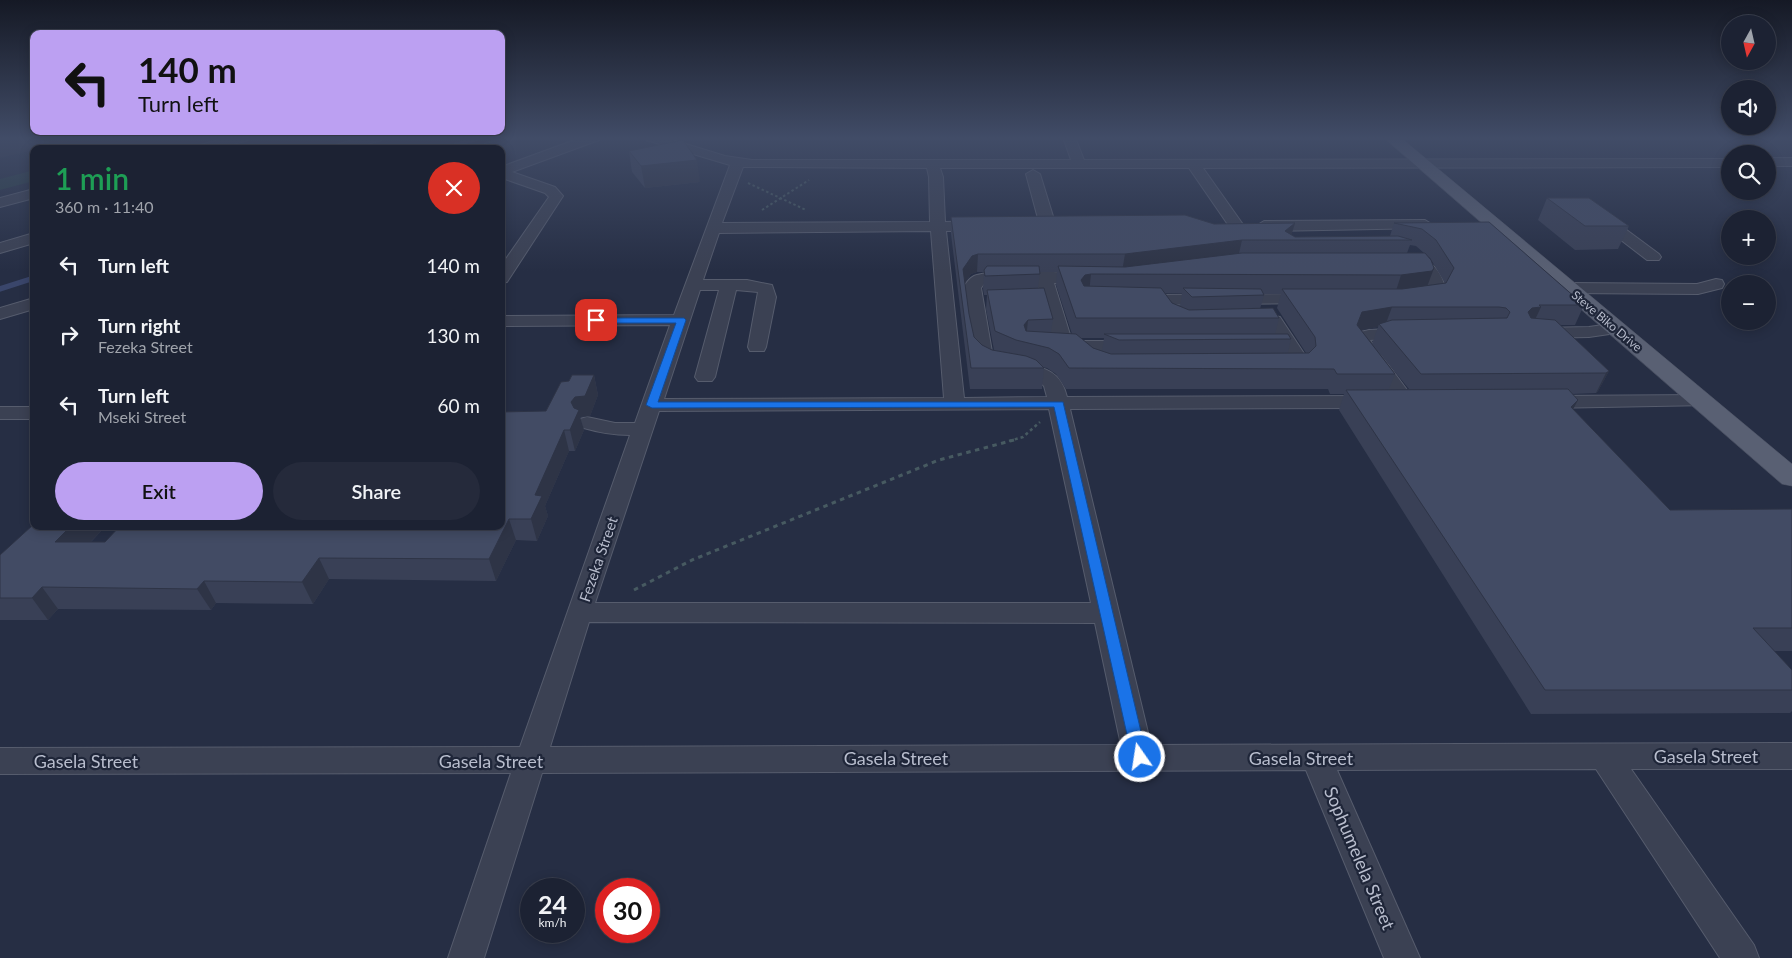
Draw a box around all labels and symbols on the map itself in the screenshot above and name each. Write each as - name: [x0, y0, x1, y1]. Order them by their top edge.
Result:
- north arrow: [1721, 15, 1776, 70]
- street label: Steve Biko Drive: [1569, 287, 1645, 355]
- pin: [575, 299, 617, 341]
- street label: Fezeka Street: [575, 514, 621, 604]
- position arrow: [1113, 730, 1165, 782]
- street label: Gasela Street: [1654, 745, 1759, 767]
- street label: Gasela Street: [844, 747, 949, 769]
- street label: Gasela Street: [1249, 747, 1354, 769]
- street label: Gasela Street: [34, 750, 139, 772]
- street label: Gasela Street: [439, 750, 544, 772]
- street label: Sophumelela Street: [1320, 783, 1400, 933]
- speed limit sign: 30: [595, 878, 660, 943]

